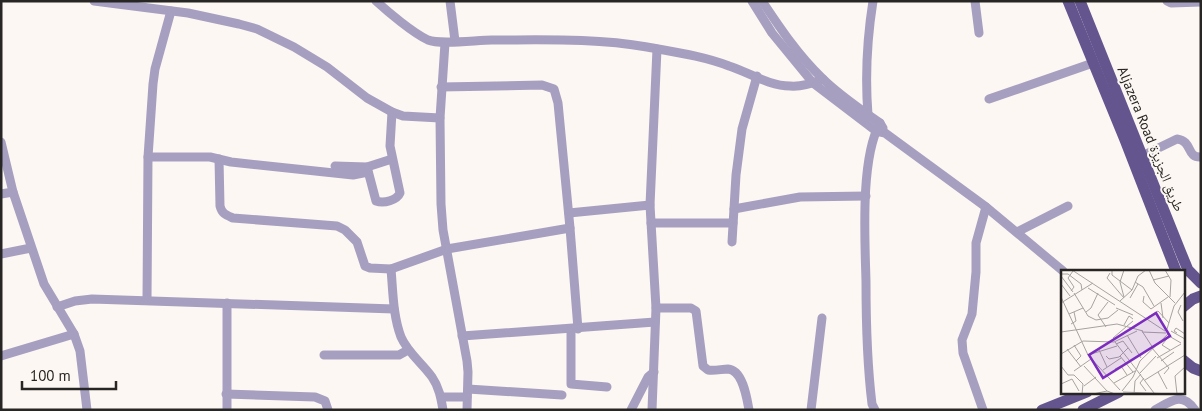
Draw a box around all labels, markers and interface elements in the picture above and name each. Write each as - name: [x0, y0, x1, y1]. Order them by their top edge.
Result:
- street label: Aljazera Road طريق الجزيزة: [1113, 64, 1188, 215]
- inset map: [1061, 270, 1184, 394]
- scale bar: [22, 358, 116, 390]
- text: 100 m: [30, 366, 71, 385]

